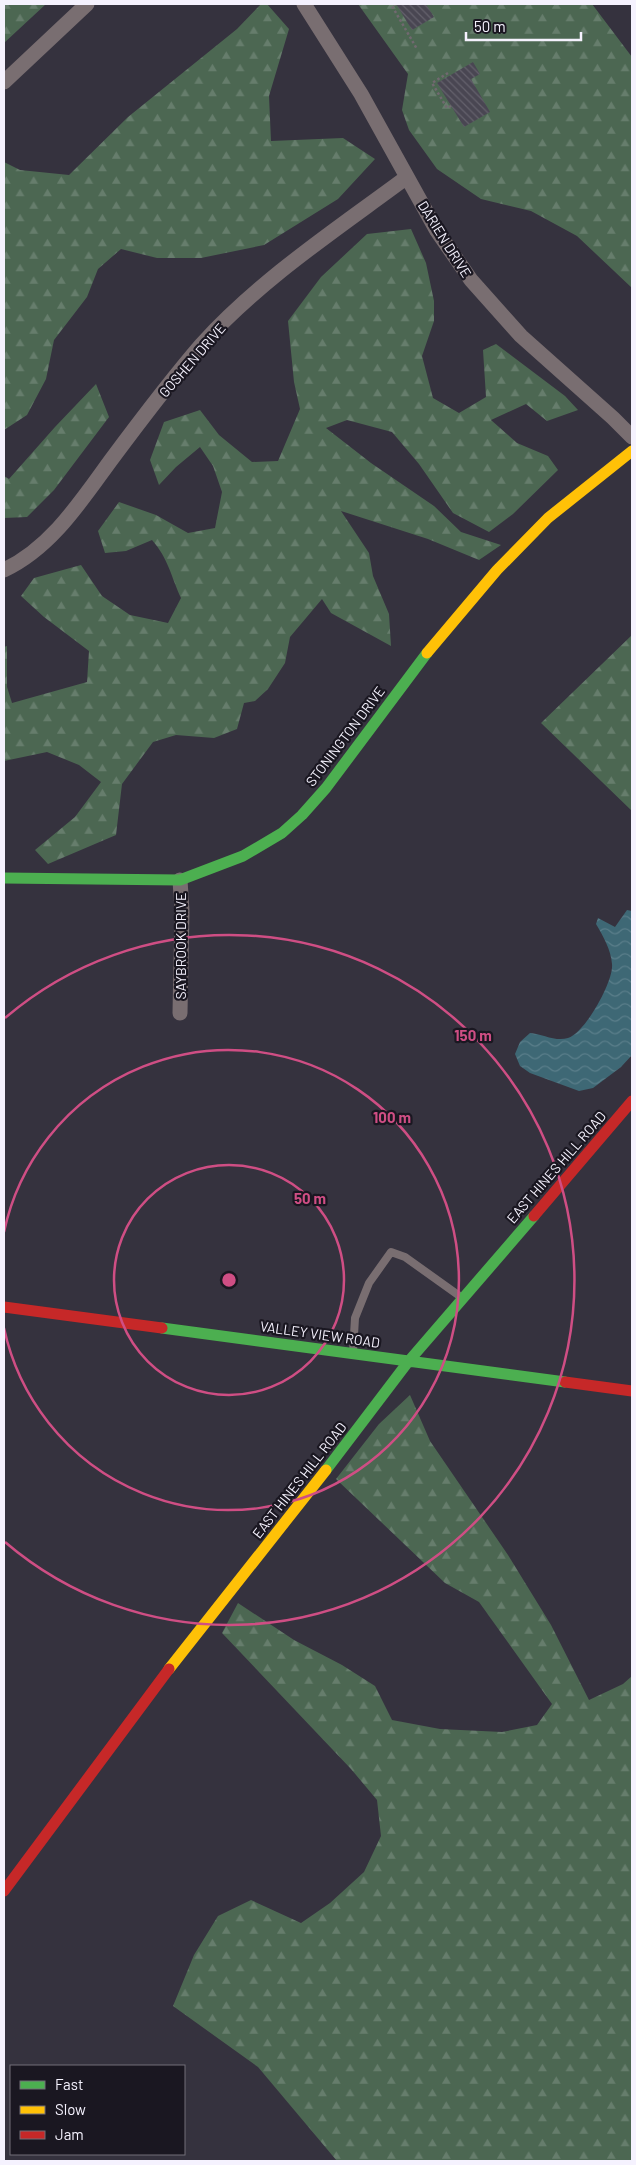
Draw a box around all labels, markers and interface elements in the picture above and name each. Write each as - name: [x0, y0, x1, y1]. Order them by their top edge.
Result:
- scale bar: [466, 10, 581, 42]
- text: 50 m: [474, 17, 506, 35]
- street label: DARIEN DRIVE: [415, 198, 475, 280]
- street label: GOSHEN DRIVE: [155, 319, 229, 401]
- street label: STONINGTON DRIVE: [302, 683, 388, 789]
- street label: SAYBROOK DRIVE: [172, 893, 189, 999]
- text: 150 m: [454, 1026, 492, 1044]
- text: 100 m: [373, 1108, 411, 1126]
- street label: EAST HINES HILL ROAD: [503, 1108, 609, 1226]
- text: 50 m: [294, 1189, 326, 1207]
- centre of rings: [220, 1271, 238, 1289]
- street label: VALLEY VIEW ROAD: [259, 1317, 381, 1351]
- street label: EAST HINES HILL ROAD: [248, 1419, 350, 1541]
- legend: [10, 2065, 185, 2155]
- text: Fast: [55, 2075, 83, 2093]
- text: Slow: [55, 2100, 86, 2118]
- text: Jam: [55, 2125, 84, 2143]

